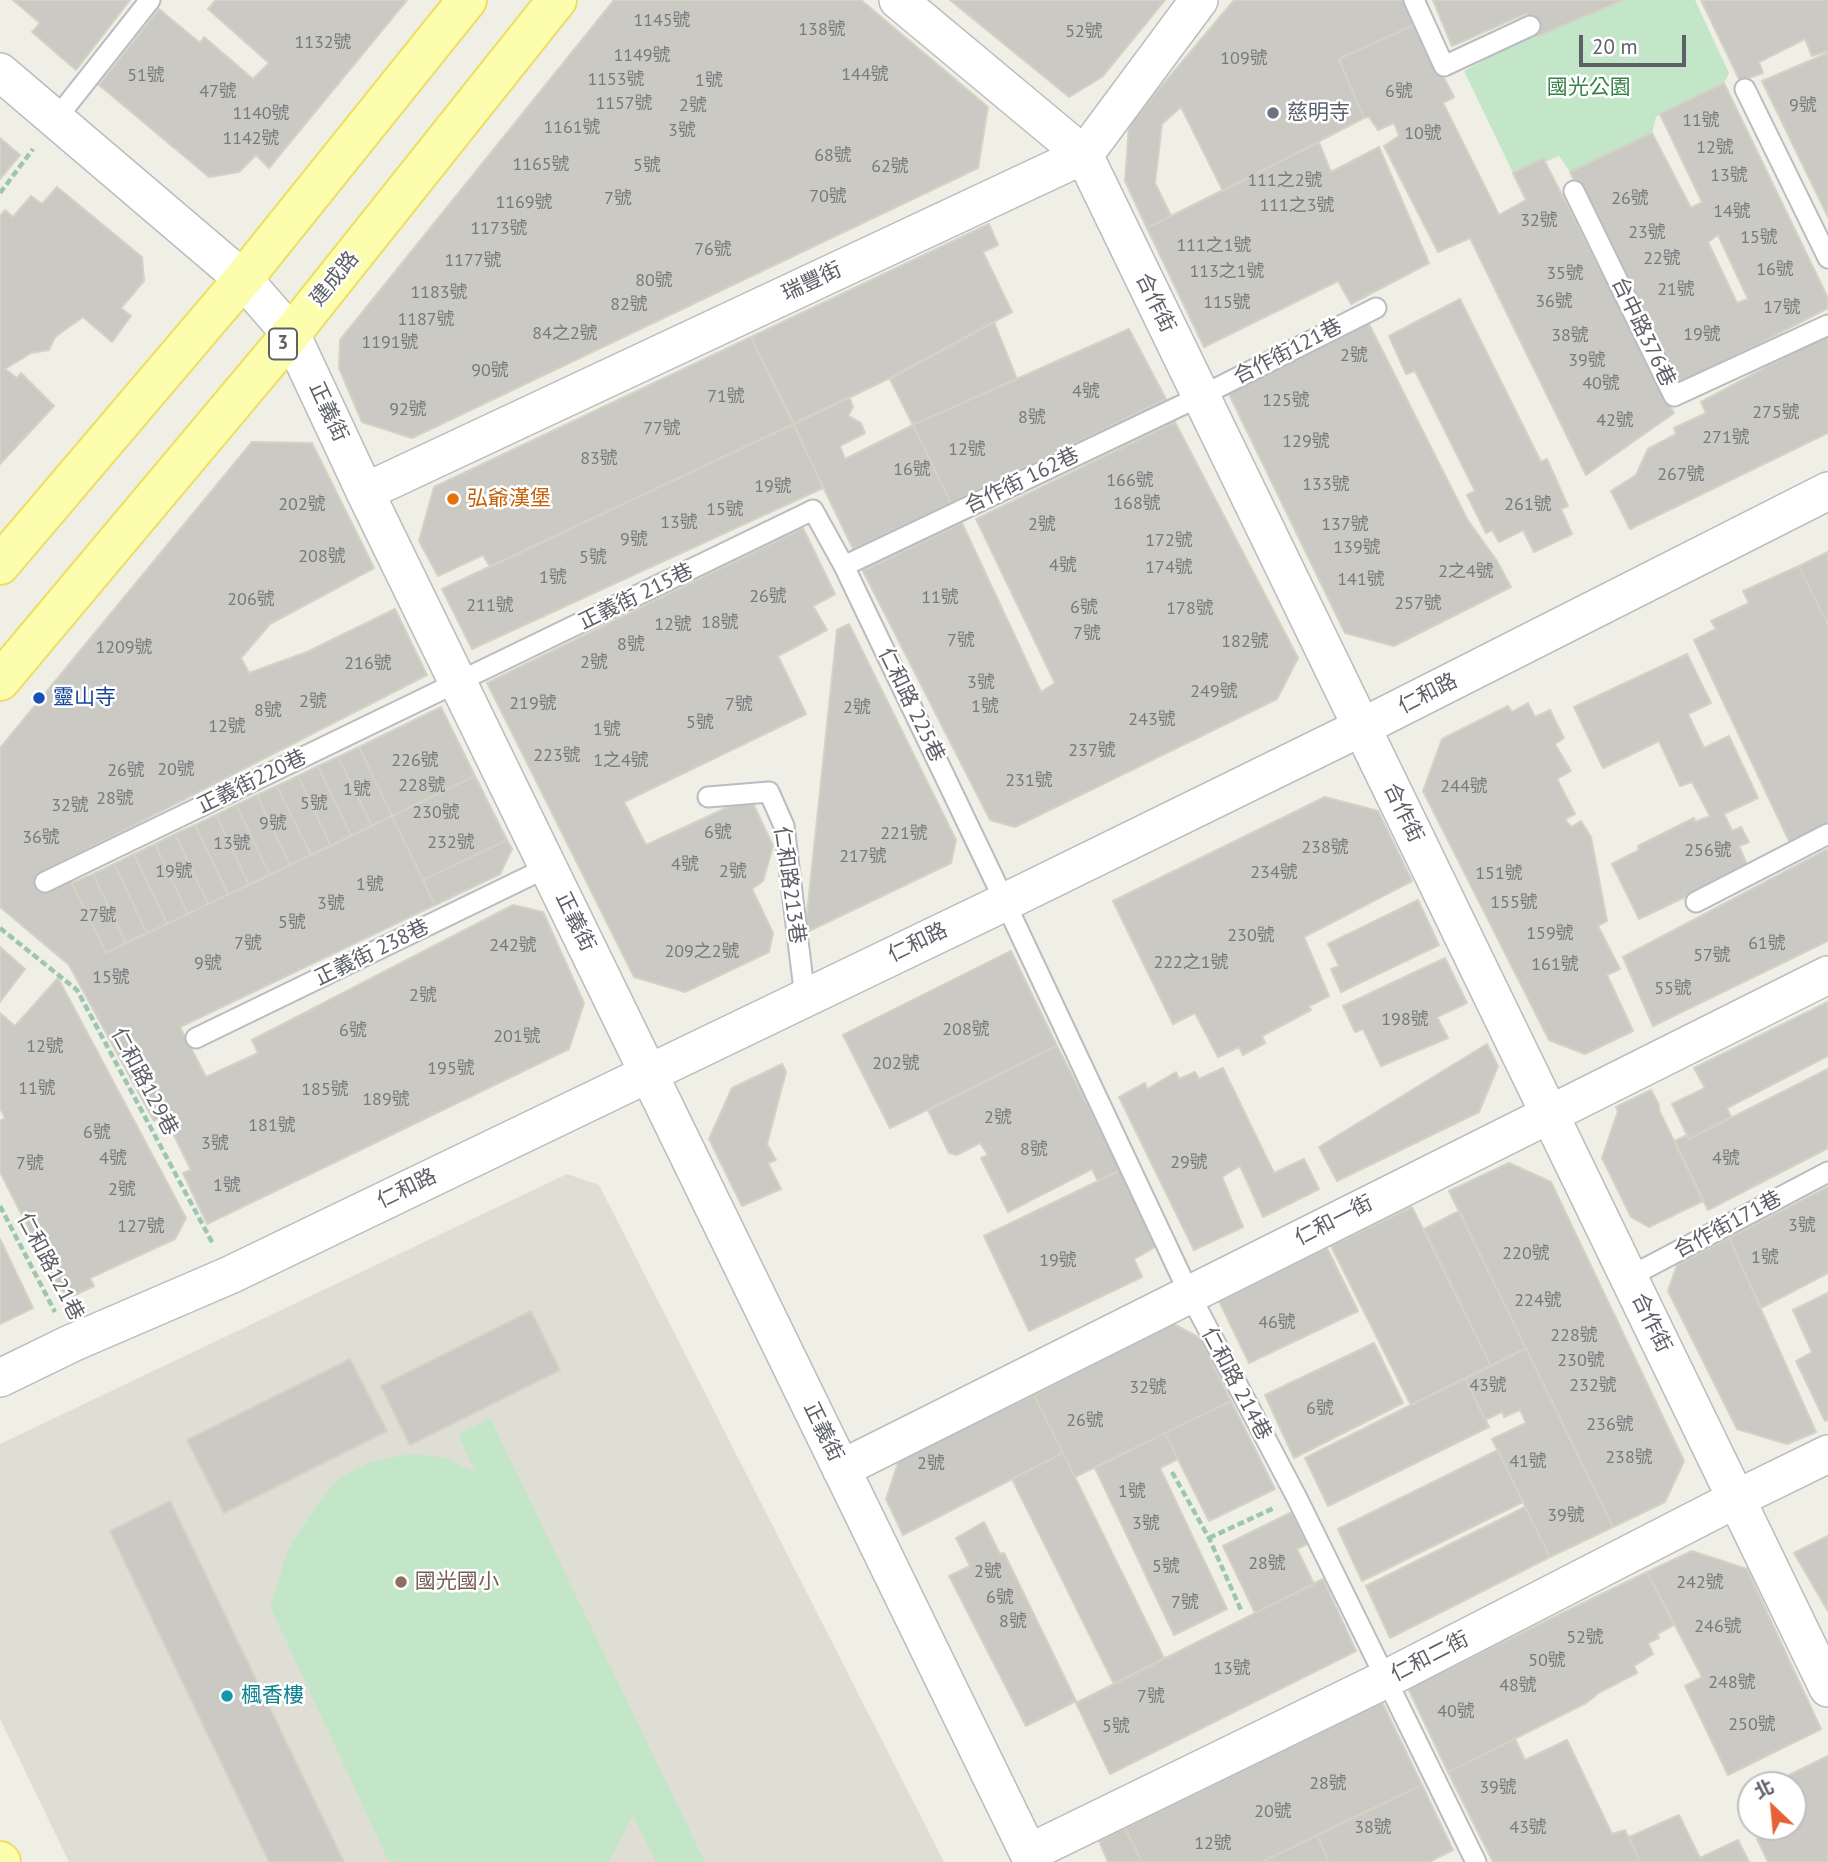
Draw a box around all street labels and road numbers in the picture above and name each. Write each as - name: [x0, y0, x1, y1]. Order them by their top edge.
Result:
- street label: 建成路: [305, 247, 365, 311]
- street label: 瑞豐街: [778, 257, 846, 307]
- street label: 合作街: [1130, 269, 1180, 337]
- street label: 台中路376巷: [1606, 273, 1680, 391]
- street label: 合作街121巷: [1230, 314, 1346, 390]
- road number: 3: [269, 328, 297, 360]
- street label: 正義街: [303, 378, 353, 446]
- street label: 合作街 162巷: [961, 443, 1083, 519]
- street label: 正義街 215巷: [575, 559, 697, 635]
- street label: 仁和路 225巷: [873, 644, 949, 766]
- street label: 仁和路: [1394, 668, 1462, 720]
- street label: 正義街220巷: [193, 745, 311, 819]
- street label: 合作街: [1378, 779, 1428, 847]
- street label: 仁和路213巷: [768, 825, 810, 945]
- street label: 正義街: [550, 888, 600, 956]
- street label: 正義街 238巷: [311, 915, 433, 991]
- street label: 仁和路: [884, 918, 952, 968]
- street label: 仁和路129巷: [105, 1024, 183, 1140]
- street label: 仁和路: [373, 1164, 441, 1214]
- street label: 合作街171巷: [1670, 1186, 1786, 1264]
- street label: 仁和一街: [1291, 1191, 1377, 1251]
- street label: 仁和路121巷: [11, 1209, 89, 1325]
- street label: 合作街: [1626, 1289, 1676, 1357]
- street label: 仁和路 214巷: [1196, 1323, 1276, 1445]
- street label: 正義街: [798, 1398, 848, 1466]
- street label: 仁和二街: [1387, 1627, 1473, 1687]

